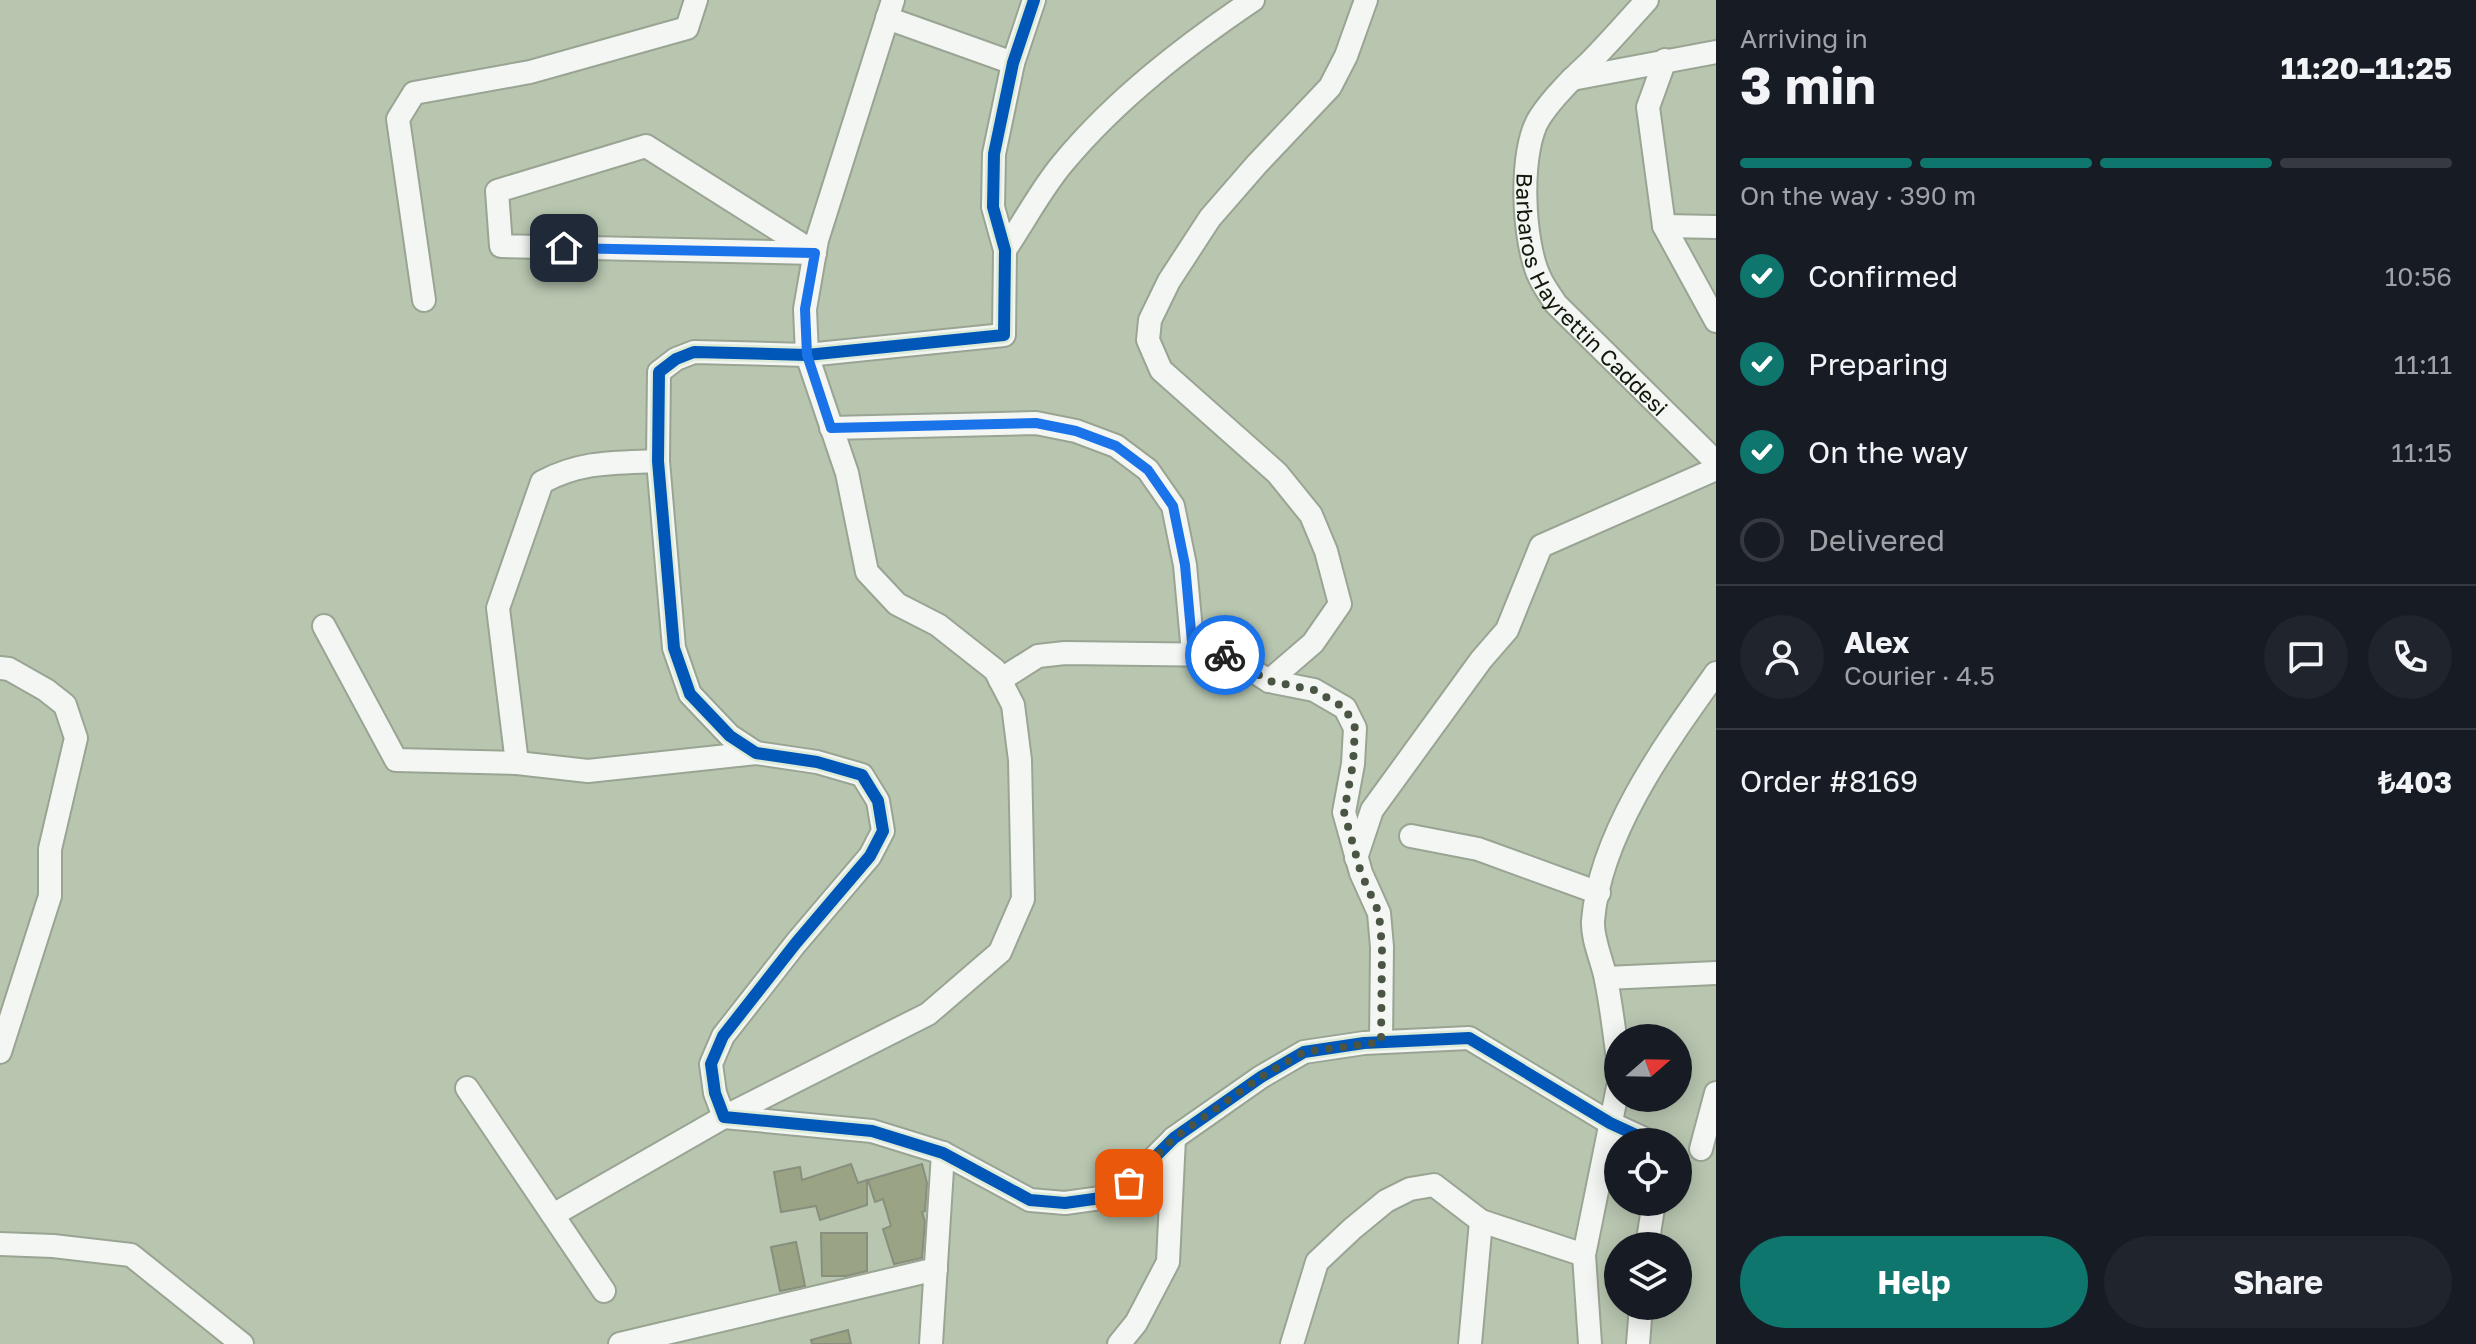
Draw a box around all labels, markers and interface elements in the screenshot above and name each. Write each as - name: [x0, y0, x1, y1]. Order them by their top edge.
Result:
- text: Arriving in: [1740, 23, 1868, 54]
- text: 11:20–11:25: [2281, 50, 2452, 86]
- text: 3 min: [1740, 53, 1876, 115]
- street label: Barbaros Hayrettin Caddesi: [1512, 172, 1674, 421]
- text: On the way · 390 m: [1740, 180, 1976, 211]
- pin: [530, 214, 598, 282]
- icon: home: [542, 226, 586, 270]
- icon: check: [1740, 254, 1784, 298]
- text: Confirmed: [1808, 258, 1958, 294]
- text: 10:56: [2385, 261, 2452, 292]
- icon: check: [1740, 342, 1784, 386]
- text: Preparing: [1808, 346, 1949, 382]
- text: 11:11: [2394, 349, 2452, 380]
- icon: check: [1740, 430, 1784, 474]
- text: On the way: [1808, 434, 1968, 470]
- text: 11:15: [2391, 437, 2452, 468]
- text: Delivered: [1808, 522, 1945, 558]
- courier: [1185, 615, 1265, 695]
- button: person: [1740, 615, 1824, 699]
- button: chat: [2264, 615, 2348, 699]
- button: phone: [2368, 615, 2452, 699]
- text: Alex: [1844, 624, 1909, 660]
- icon: bike: [1203, 633, 1247, 677]
- text: Courier · 4.5: [1844, 660, 1995, 691]
- text: Order #8169: [1740, 763, 1918, 799]
- text: ₺403: [2378, 764, 2452, 800]
- north arrow: [1604, 1024, 1692, 1112]
- map controls: [1604, 1024, 1692, 1320]
- button: locate: [1604, 1128, 1692, 1216]
- pin: [1095, 1149, 1163, 1217]
- icon: bag: [1107, 1161, 1151, 1205]
- button: layers: [1604, 1232, 1692, 1320]
- button: Help: [1740, 1236, 2088, 1328]
- button: Share: [2104, 1236, 2452, 1328]

